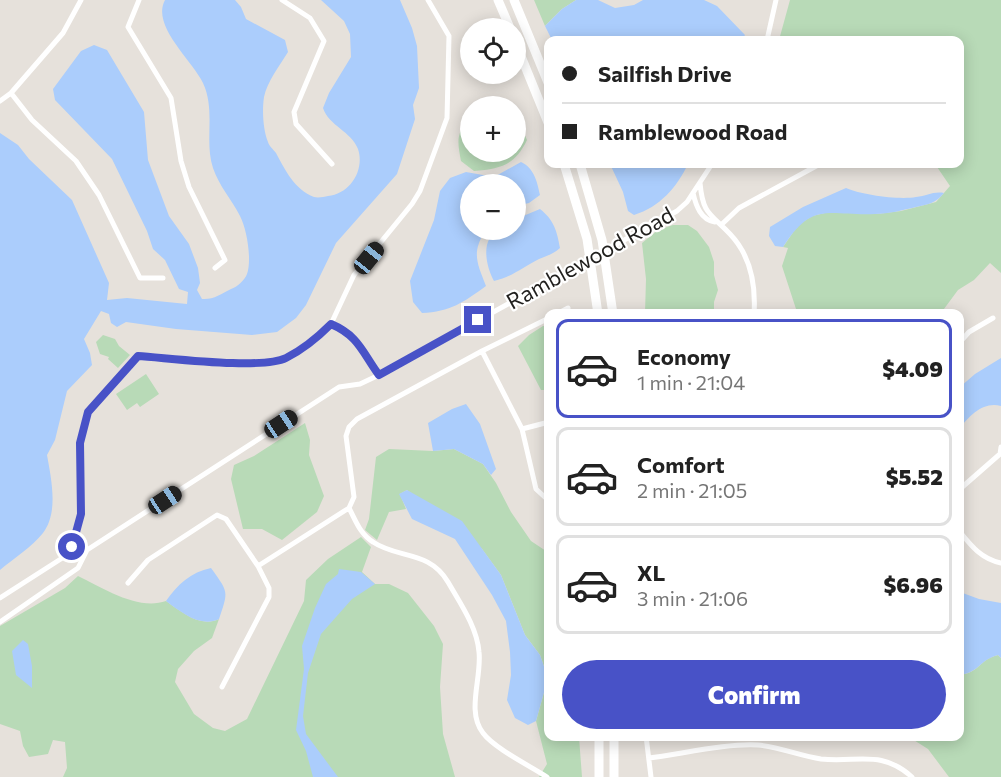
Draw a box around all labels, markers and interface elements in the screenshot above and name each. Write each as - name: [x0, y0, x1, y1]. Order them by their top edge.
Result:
- map controls: [460, 18, 526, 240]
- button: locate: [460, 18, 526, 84]
- text: Sailfish Drive: [598, 60, 732, 87]
- button: +: [460, 96, 526, 162]
- text: Ramblewood Road: [598, 118, 787, 145]
- button: −: [460, 174, 526, 240]
- street label: Ramblewood Road: [501, 200, 678, 315]
- car: [351, 238, 387, 278]
- route end: [464, 306, 491, 333]
- icon: car: [565, 342, 619, 396]
- text: Economy: [637, 343, 731, 370]
- text: $4.09: [882, 355, 943, 382]
- text: 1 min · 21:04: [637, 370, 745, 394]
- car: [261, 407, 301, 441]
- icon: car: [565, 450, 619, 504]
- text: Comfort: [637, 451, 725, 478]
- text: $5.52: [886, 463, 943, 490]
- text: 2 min · 21:05: [637, 478, 747, 502]
- car: [145, 483, 185, 517]
- route start: [58, 533, 85, 560]
- icon: car: [565, 558, 619, 612]
- text: XL: [637, 559, 665, 586]
- text: $6.96: [883, 571, 943, 598]
- text: 3 min · 21:06: [637, 586, 748, 610]
- button: Confirm: [562, 660, 946, 729]

